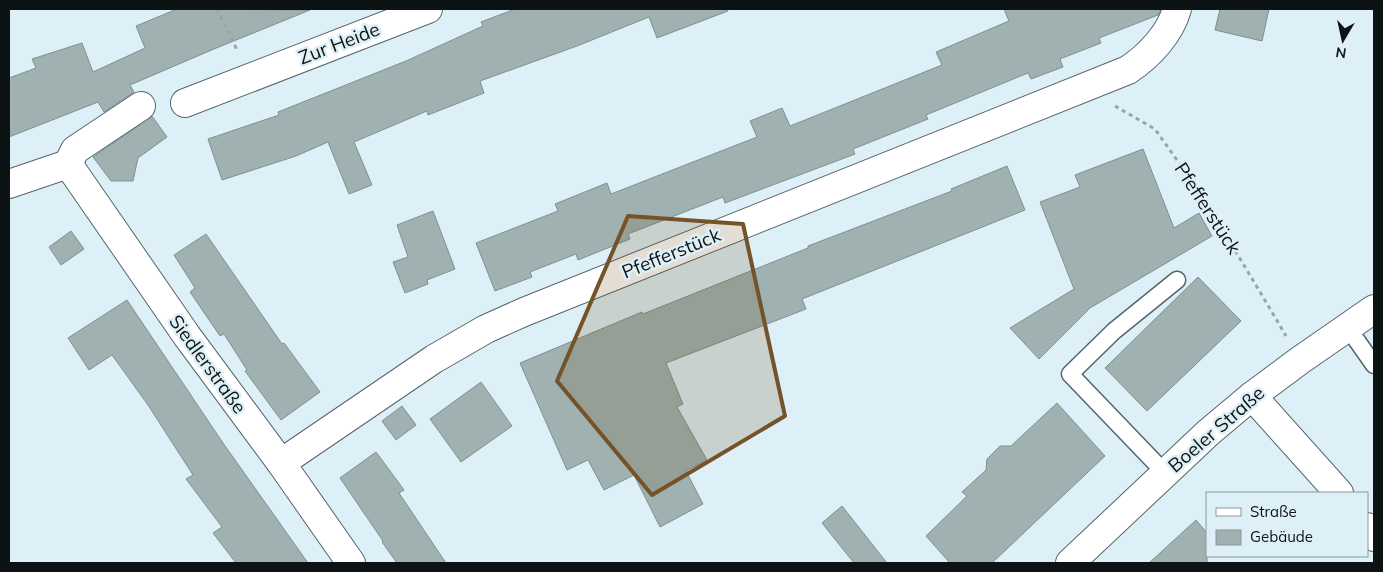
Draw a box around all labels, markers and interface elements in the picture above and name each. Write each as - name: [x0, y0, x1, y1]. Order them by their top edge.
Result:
- north arrow: [1318, 15, 1368, 65]
- street label: Zur Heide: [295, 17, 383, 69]
- text: N: [1334, 43, 1348, 63]
- street label: Pfefferstück: [1170, 158, 1247, 258]
- street label: Pfefferstück: [618, 222, 724, 284]
- street label: Siedlerstraße: [164, 310, 252, 418]
- street label: Boeler Straße: [1163, 381, 1269, 477]
- legend: [1206, 492, 1368, 557]
- text: Straße: [1250, 502, 1297, 521]
- text: Gebäude: [1250, 527, 1313, 546]

